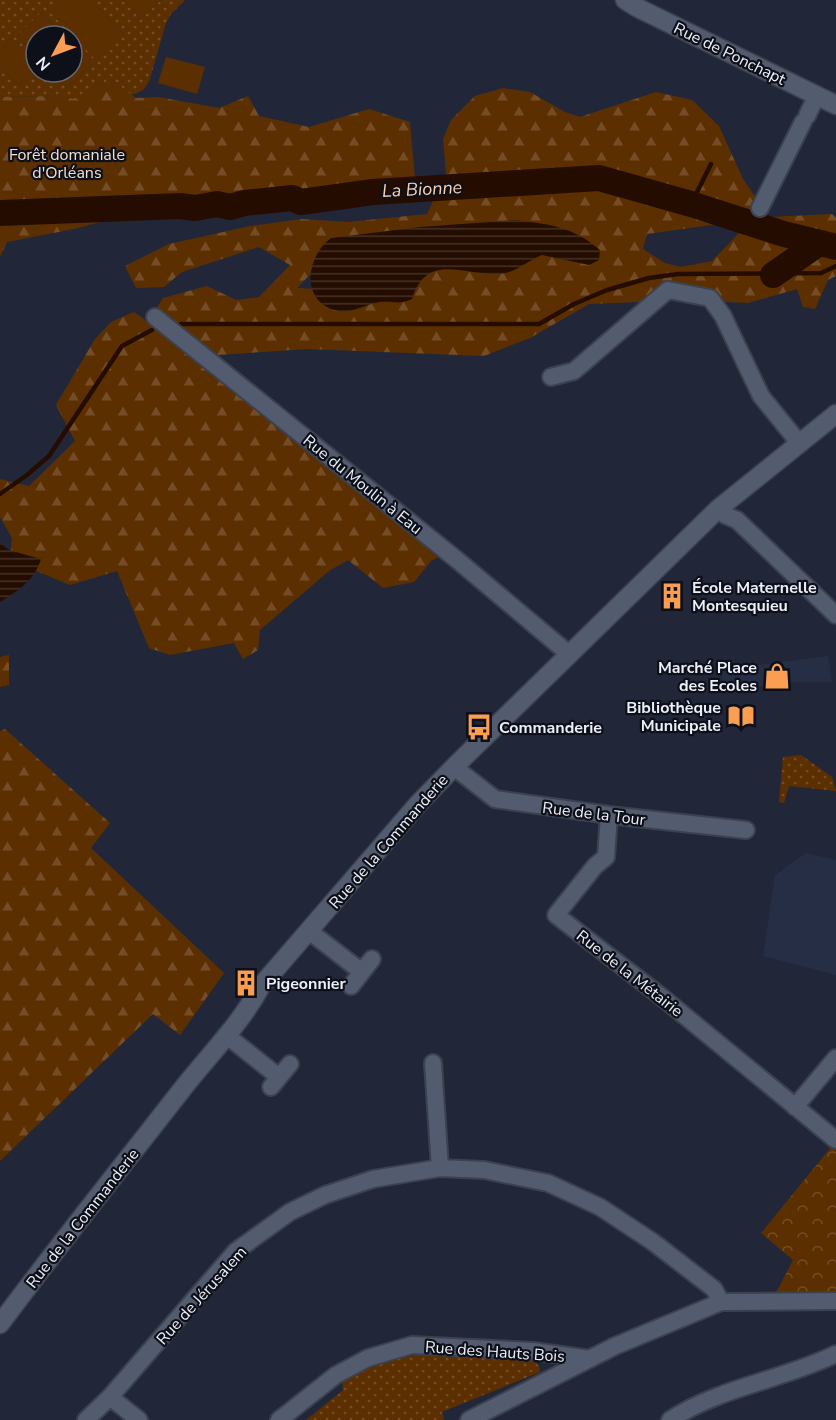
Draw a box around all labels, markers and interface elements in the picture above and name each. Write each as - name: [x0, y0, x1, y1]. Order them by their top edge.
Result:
- street label: Rue de Ponchapt: [670, 17, 789, 91]
- north arrow: [24, 24, 84, 84]
- text: N: [31, 51, 56, 75]
- park label: Forêt domaniale d'Orléans: [9, 144, 125, 184]
- water label: La Bionne: [381, 175, 463, 203]
- street label: Rue du Moulin à Eau: [298, 430, 426, 540]
- place label: École Maternelle Montesquieu: [692, 577, 817, 617]
- building icon: École Maternelle Montesquieu: [657, 581, 687, 611]
- place label: Marché Place des Ecoles: [658, 657, 757, 697]
- shop icon: Marché Place des Ecoles: [762, 661, 792, 691]
- place label: Bibliothèque Municipale: [626, 697, 721, 737]
- library icon: Bibliothèque Municipale: [726, 701, 756, 731]
- bus stop icon: Commanderie: [464, 712, 494, 742]
- place label: Commanderie: [499, 717, 602, 739]
- street label: Rue de la Commanderie: [324, 770, 453, 914]
- street label: Rue de la Tour: [541, 797, 647, 831]
- street label: Rue de la Métairie: [572, 925, 687, 1022]
- building icon: Pigeonnier: [231, 968, 261, 998]
- place label: Pigeonnier: [266, 973, 347, 995]
- street label: Rue de la Commanderie: [21, 1144, 144, 1293]
- street label: Rue de Jérusalem: [152, 1242, 252, 1350]
- street label: Rue des Hauts Bois: [424, 1336, 566, 1368]

